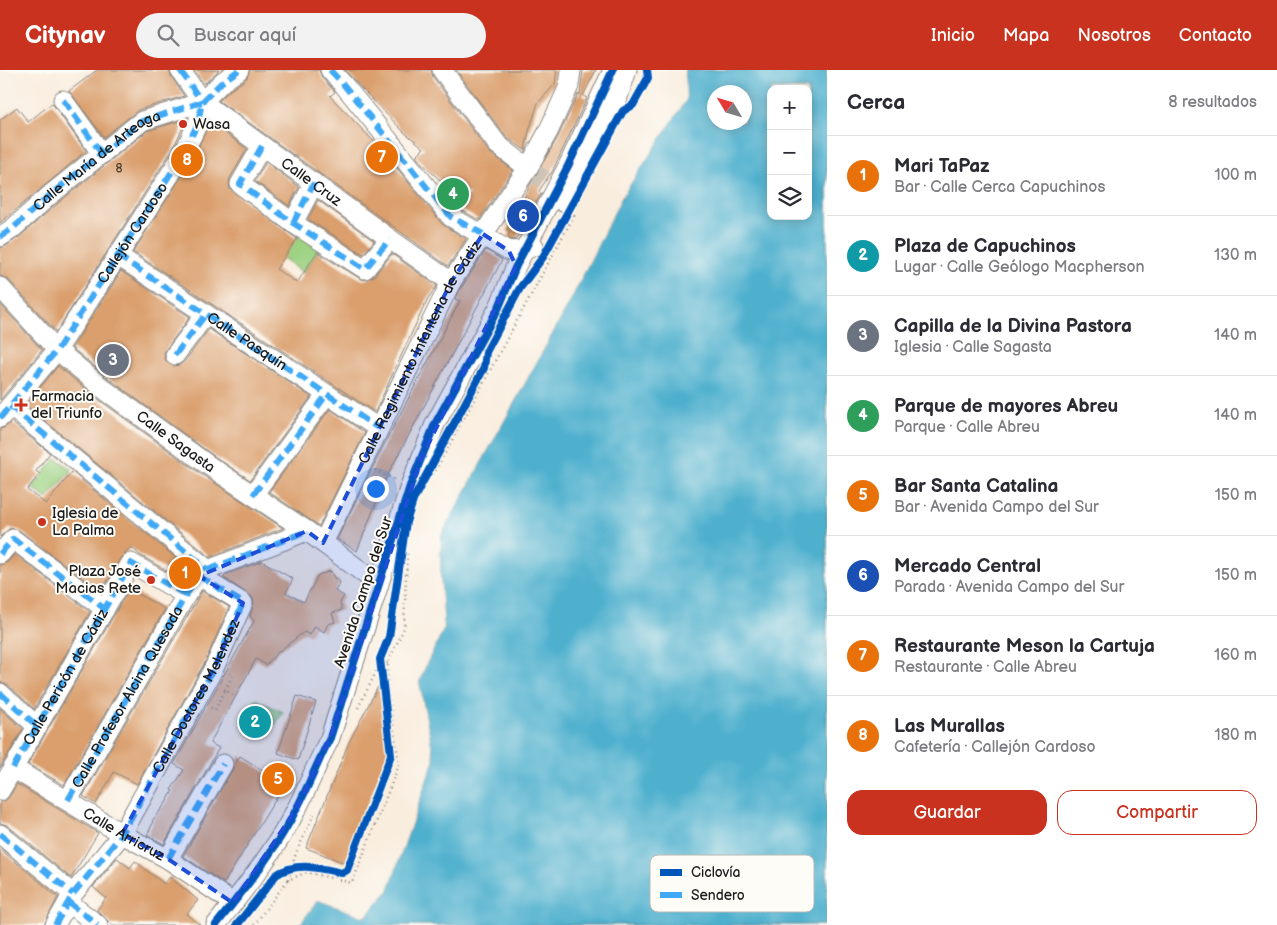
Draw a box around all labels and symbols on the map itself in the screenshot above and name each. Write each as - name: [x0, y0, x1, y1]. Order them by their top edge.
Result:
- north arrow: [707, 85, 752, 130]
- street label: Calle María de Arteaga: [29, 107, 163, 216]
- place label: Wasa: [193, 115, 230, 134]
- marker: Wasa: [177, 118, 189, 130]
- pin: 7: [366, 138, 398, 176]
- pin: 8: [171, 141, 203, 179]
- street label: Calle Cruz: [277, 154, 346, 211]
- house number: 8: [116, 161, 123, 176]
- pin: 4: [437, 175, 469, 213]
- street label: Callejón Cardoso: [93, 179, 172, 287]
- pin: 6: [507, 197, 539, 235]
- street label: Calle Regimiento Infanteria de Cádiz: [354, 236, 487, 467]
- street label: Calle Pasquín: [203, 308, 291, 375]
- pin: 3: [97, 341, 129, 379]
- place label: Farmacia del Triunfo: [31, 387, 102, 423]
- marker: Farmacia del Triunfo: [15, 399, 27, 411]
- street label: Calle Sagasta: [132, 407, 219, 477]
- your location: [363, 476, 389, 502]
- place label: Iglesia de La Palma: [52, 504, 119, 540]
- street label: Avenida Campo del Sur: [330, 513, 397, 670]
- marker: Iglesia de La Palma: [36, 516, 48, 528]
- pin: 1: [169, 554, 201, 592]
- place label: Plaza José Macias Rete: [55, 562, 141, 598]
- marker: Plaza José Macias Rete: [145, 574, 157, 586]
- street label: Calle Profesor Alcina Quesada: [68, 603, 188, 792]
- street label: Calle Pericón de Cádiz: [19, 605, 113, 749]
- street label: Calle Doctores Melendez: [149, 616, 245, 777]
- pin: 2: [239, 703, 271, 741]
- pin: 5: [262, 760, 294, 798]
- street label: Calle Arricruz: [79, 803, 168, 866]
- legend: [650, 855, 814, 912]
- text: Ciclovía: [691, 864, 741, 881]
- text: Sendero: [691, 887, 745, 904]

